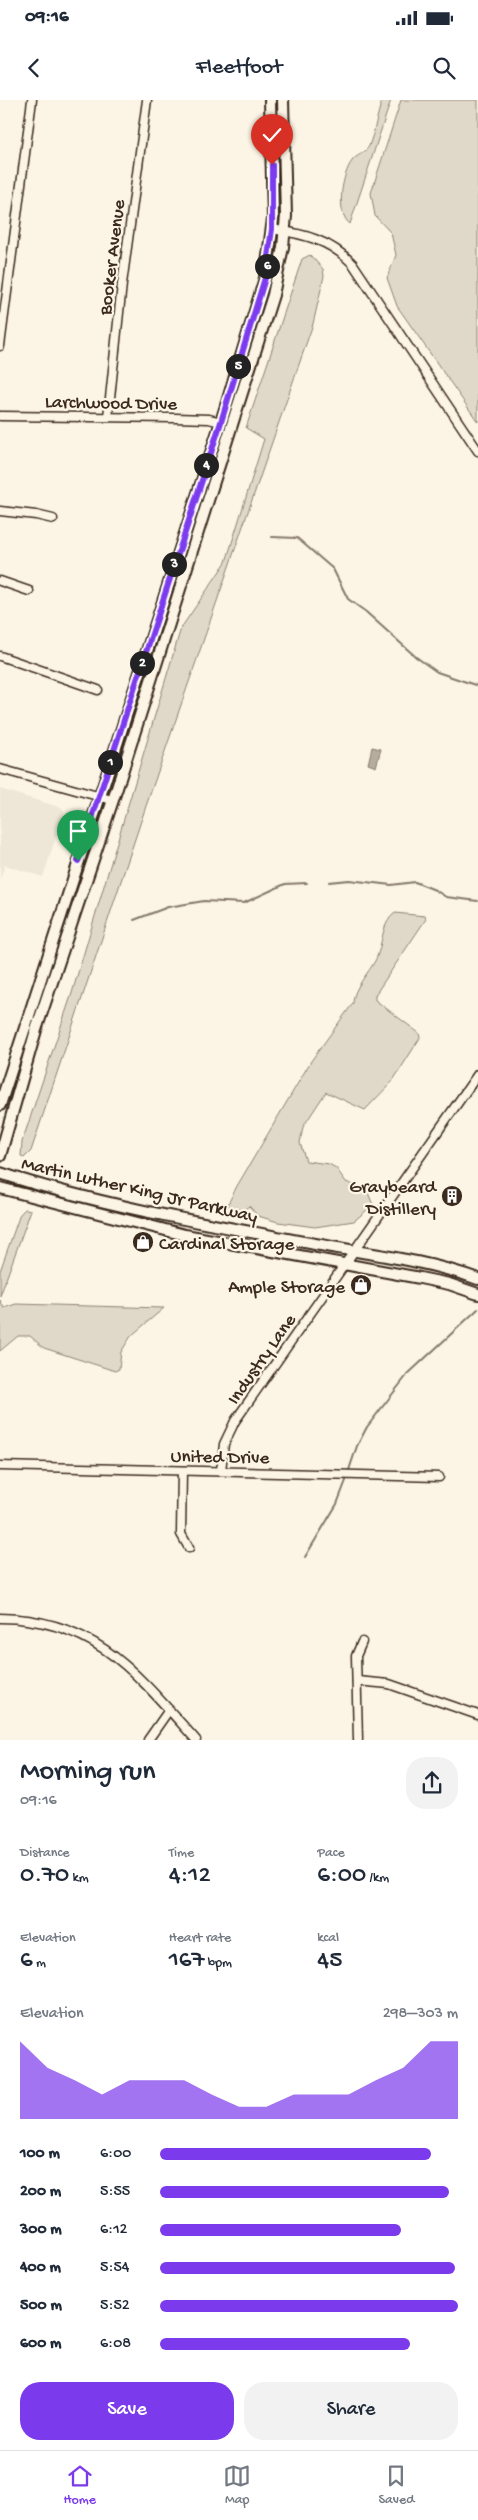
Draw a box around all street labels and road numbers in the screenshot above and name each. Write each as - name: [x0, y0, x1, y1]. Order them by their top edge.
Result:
- street label: Booker Avenue: [95, 198, 132, 317]
- street label: Larchwood Drive: [45, 392, 178, 417]
- street label: Martin Luther King Jr Parkway: [19, 1153, 260, 1230]
- street label: Industry Lane: [223, 1310, 303, 1410]
- street label: United Drive: [170, 1446, 270, 1471]

